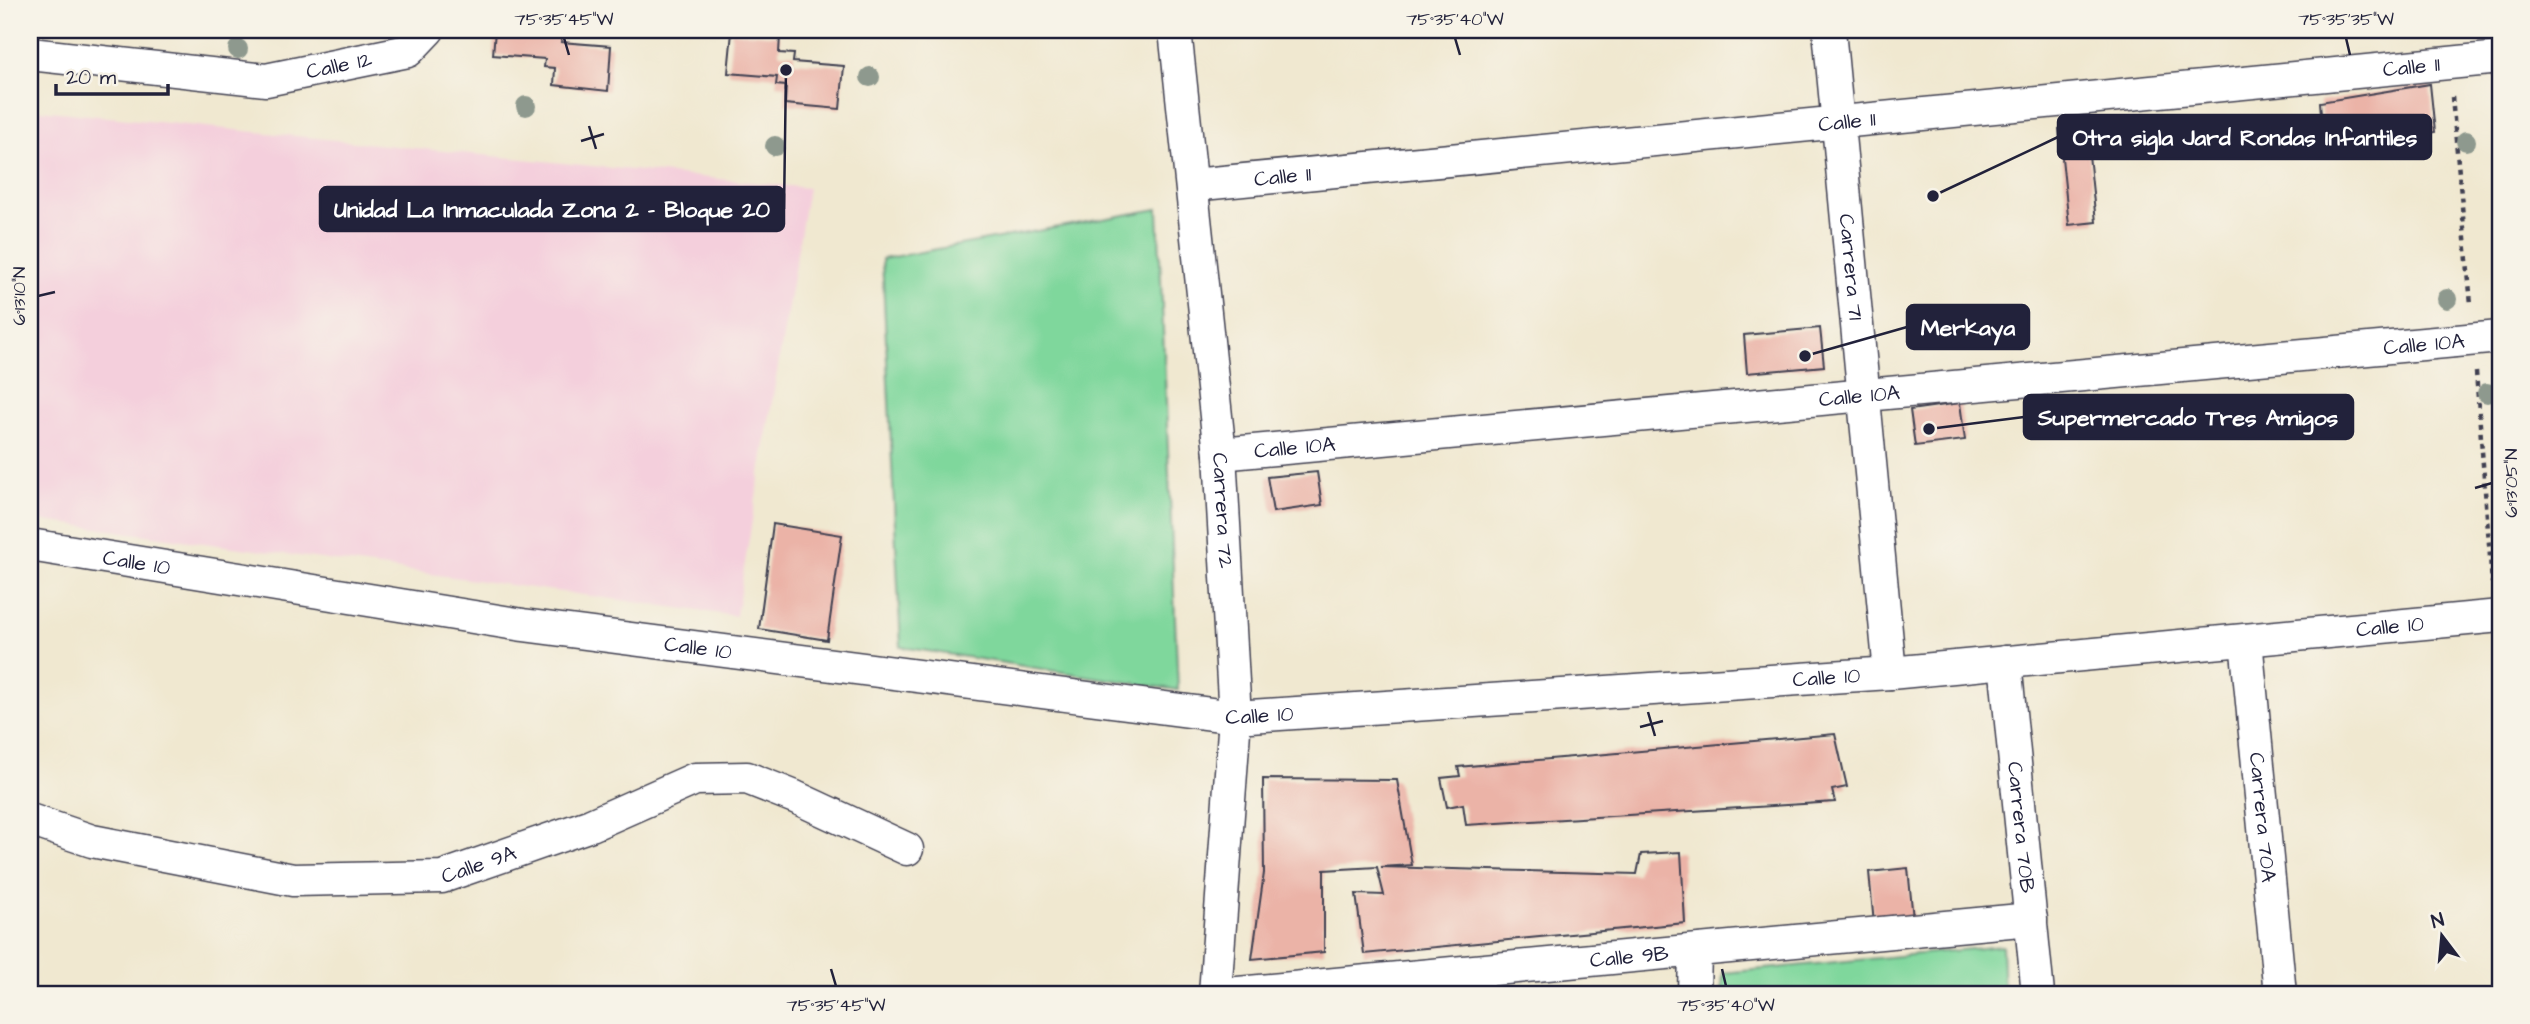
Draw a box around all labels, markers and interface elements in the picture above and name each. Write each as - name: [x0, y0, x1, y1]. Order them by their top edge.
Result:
- text: 75°35'45"W: [515, 7, 613, 32]
- text: 75°35'40"W: [1406, 7, 1504, 32]
- text: 75°35'35"W: [2298, 7, 2394, 32]
- street label: Calle 12: [303, 44, 375, 86]
- street label: Calle 11: [2381, 49, 2442, 84]
- scale bar: [56, 52, 168, 96]
- text: 20 m: [66, 63, 117, 92]
- street label: Calle 11: [1817, 104, 1877, 139]
- callout: Otra sigla Jard Rondas Infantiles: [2058, 115, 2431, 159]
- text: Otra sigla Jard Rondas Infantiles: [2073, 122, 2418, 155]
- street label: Calle 11: [1253, 159, 1313, 193]
- callout: Unidad La Inmaculada Zona 2 - Bloque 20: [320, 187, 784, 231]
- text: Unidad La Inmaculada Zona 2 - Bloque 20: [334, 194, 770, 226]
- street label: Carrera 71: [1832, 213, 1871, 322]
- text: 6°13'10"N: [7, 267, 32, 325]
- callout: Merkaya: [1907, 305, 2029, 349]
- text: Merkaya: [1921, 312, 2015, 346]
- street label: Calle 10A: [2382, 326, 2466, 362]
- street label: Calle 10A: [1817, 377, 1902, 414]
- callout: Supermercado Tres Amigos: [2024, 395, 2353, 439]
- text: Supermercado Tres Amigos: [2037, 402, 2339, 435]
- street label: Calle 10A: [1253, 429, 1337, 465]
- text: 6°13'05"N: [2499, 448, 2524, 518]
- street label: Carrera 72: [1205, 452, 1241, 569]
- street label: Calle 10: [101, 543, 172, 582]
- street label: Calle 10: [2355, 609, 2425, 644]
- street label: Calle 10: [663, 629, 734, 666]
- street label: Calle 10: [1791, 661, 1861, 694]
- street label: Calle 10: [1224, 699, 1294, 732]
- street label: Carrera 70A: [2242, 751, 2284, 884]
- street label: Carrera 70B: [2000, 760, 2042, 894]
- street label: Calle 9A: [437, 838, 520, 891]
- north arrow: [2408, 902, 2478, 972]
- text: N: [2428, 906, 2447, 936]
- street label: Calle 9B: [1589, 938, 1670, 975]
- text: 75°35'45"W: [787, 993, 885, 1018]
- text: 75°35'40"W: [1677, 993, 1775, 1018]

